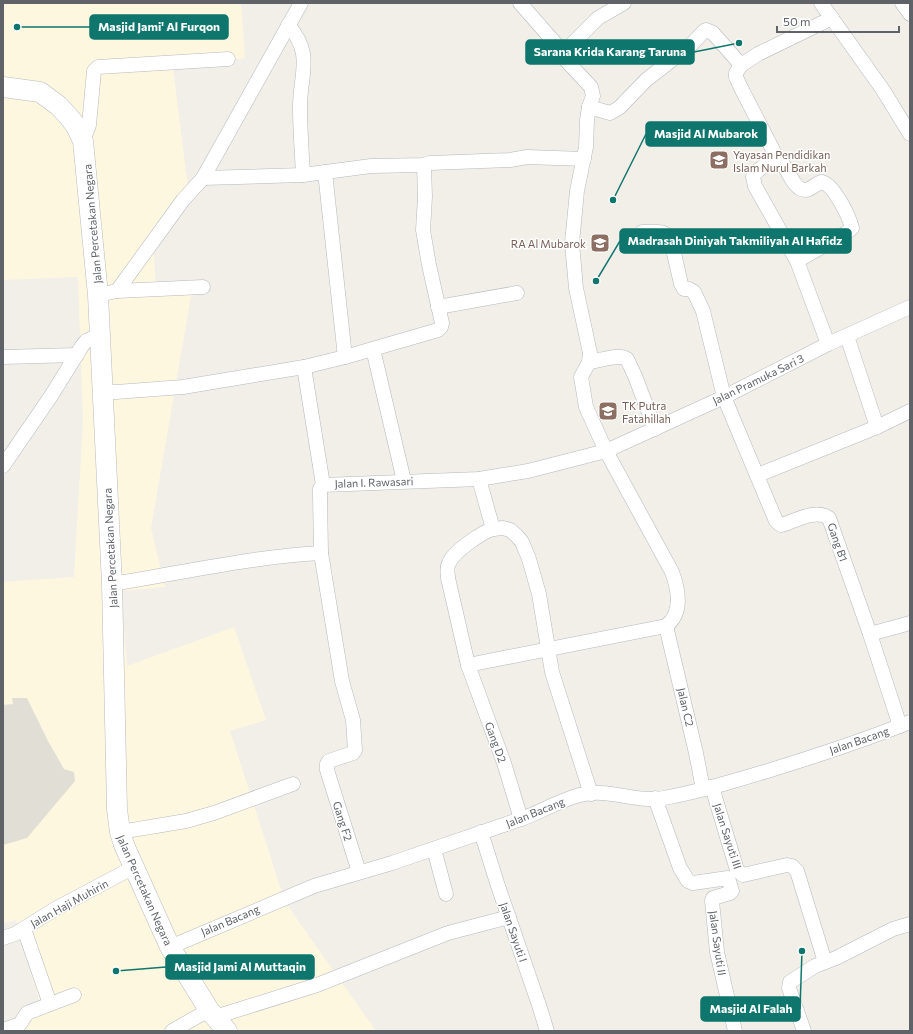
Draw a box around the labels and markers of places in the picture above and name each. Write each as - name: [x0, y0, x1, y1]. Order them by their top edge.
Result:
- callout: Masjid Jami' Al Furqon: [90, 15, 228, 39]
- callout: Sarana Krida Karang Taruna: [526, 40, 694, 64]
- callout: Masjid Al Mubarok: [646, 122, 766, 146]
- place label: Yayasan Pendidikan Islam Nurul Barkah: [733, 148, 830, 174]
- school or university icon: Yayasan Pendidikan Islam Nurul Barkah: [708, 149, 730, 171]
- callout: Madrasah Diniyah Takmiliyah Al Hafidz: [620, 229, 851, 253]
- school or university icon: RA Al Mubarok: [589, 232, 611, 254]
- place label: RA Al Mubarok: [511, 237, 586, 250]
- place label: TK Putra Fatahillah: [622, 399, 671, 425]
- school or university icon: TK Putra Fatahillah: [597, 400, 619, 422]
- callout: Masjid Jami Al Muttaqin: [166, 955, 314, 979]
- callout: Masjid Al Falah: [701, 997, 800, 1021]

